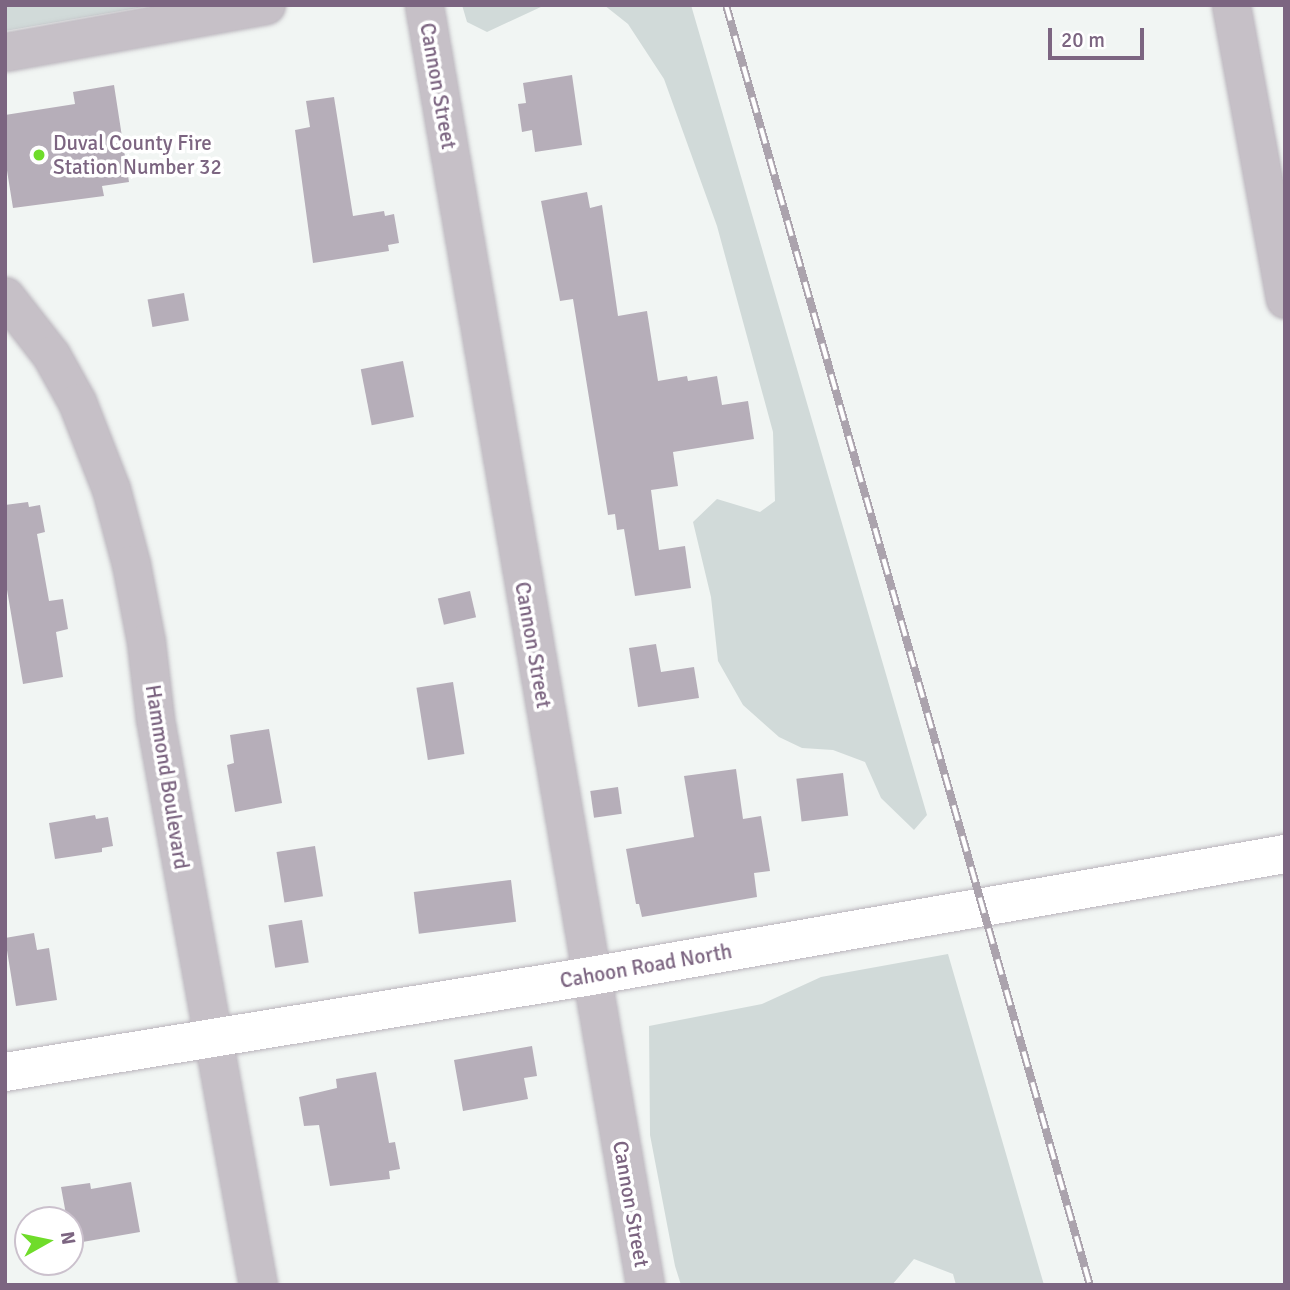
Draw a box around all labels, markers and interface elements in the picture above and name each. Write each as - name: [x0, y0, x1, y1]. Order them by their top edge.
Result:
- scale bar: [1052, 14, 1148, 58]
- street label: Cannon Street: [414, 21, 462, 151]
- text: 20 m: [1061, 27, 1105, 53]
- place label: Duval County Fire Station Number 32: [53, 130, 222, 180]
- marker: Duval County Fire Station Number 32: [31, 147, 47, 163]
- street label: Cannon Street: [509, 580, 557, 710]
- street label: Hammond Boulevard: [140, 683, 194, 871]
- street label: Cahoon Road North: [558, 938, 734, 994]
- street label: Cannon Street: [607, 1139, 655, 1269]
- north arrow: [14, 1206, 84, 1276]
- text: N: [55, 1230, 81, 1246]

